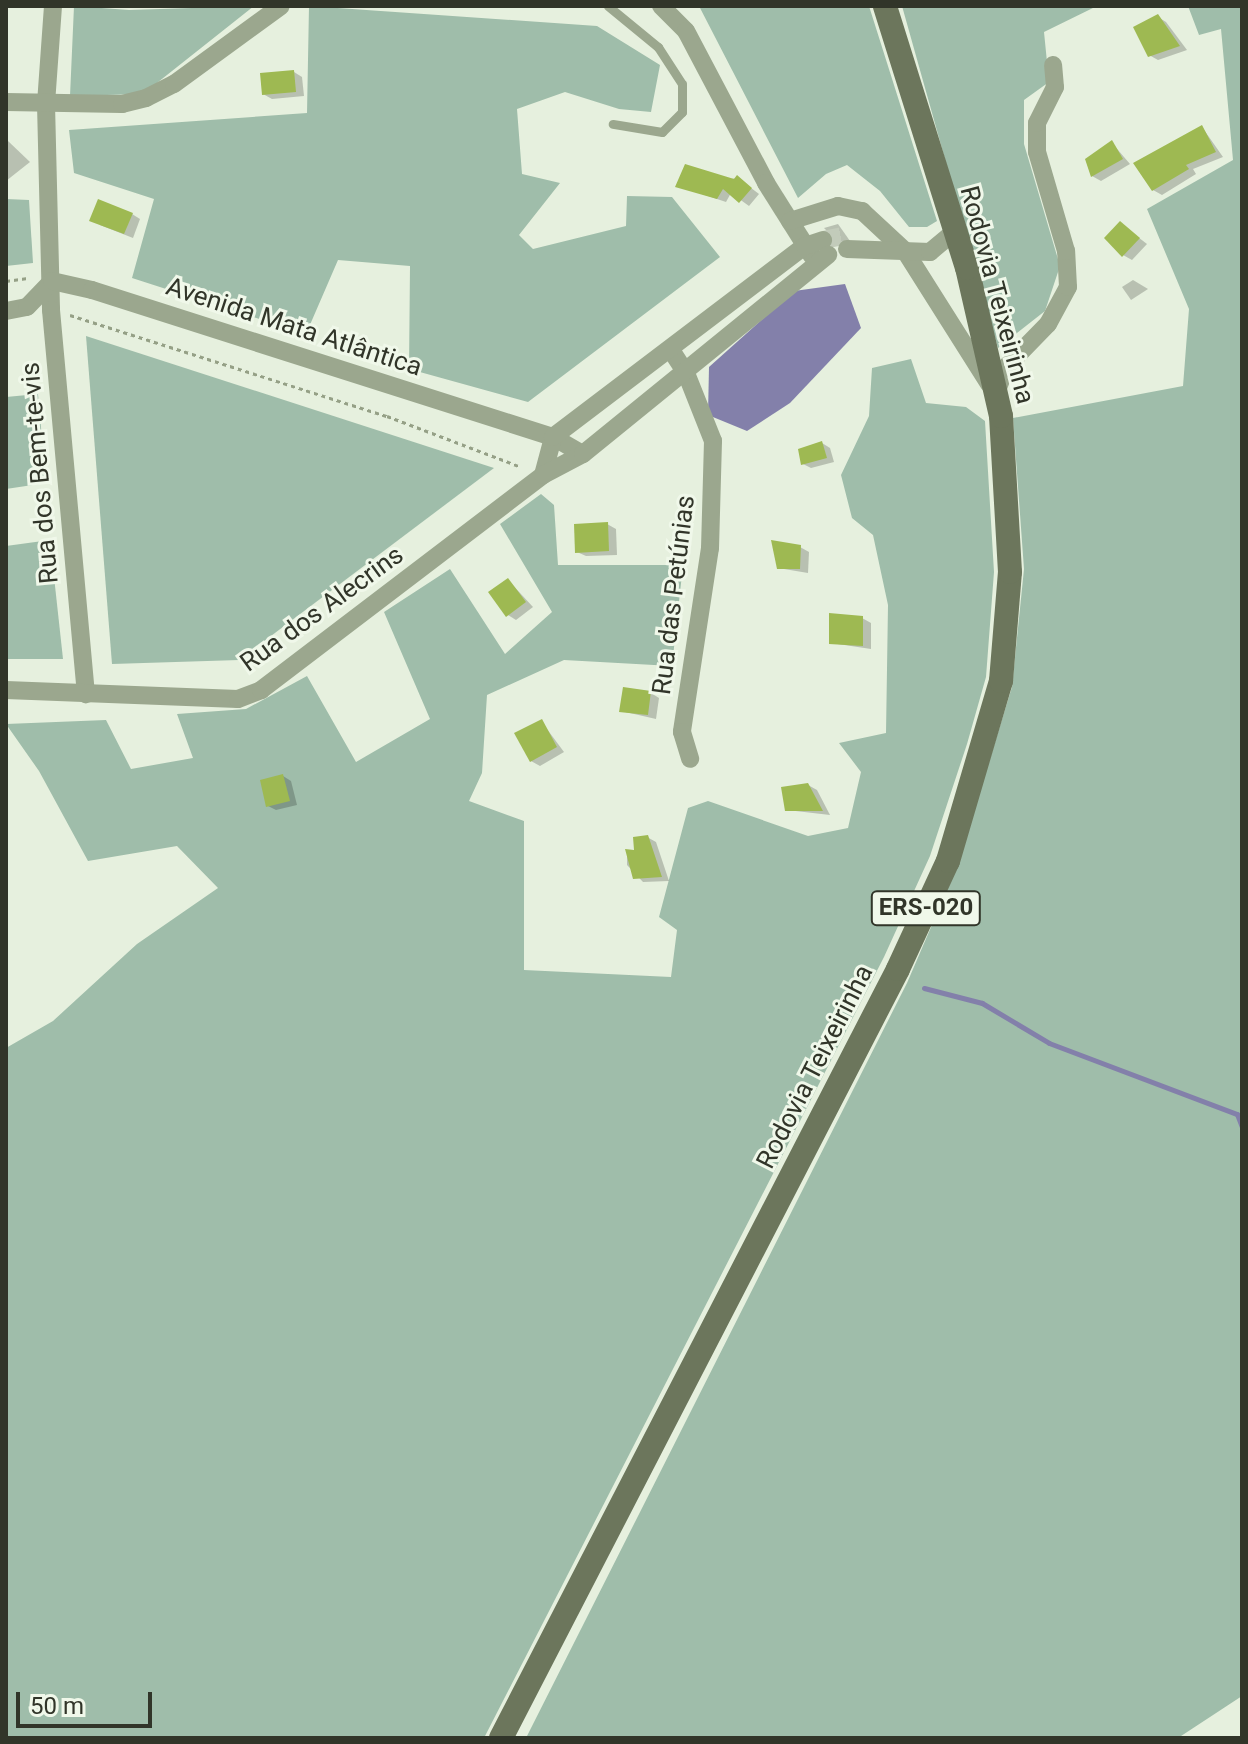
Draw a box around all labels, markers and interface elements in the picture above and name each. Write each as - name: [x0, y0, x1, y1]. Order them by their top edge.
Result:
- street label: Rodovia Teixeirinha: [953, 182, 1041, 408]
- street label: Avenida Mata Atlântica: [162, 271, 426, 383]
- street label: Rua dos Bem-te-vis: [15, 361, 65, 585]
- street label: Rua das Petúnias: [646, 493, 702, 697]
- street label: Rua dos Alecrins: [234, 539, 410, 679]
- road number: ERS-020: [870, 888, 982, 928]
- street label: Rodovia Teixeirinha: [750, 960, 880, 1174]
- scale bar: [20, 1676, 156, 1726]
- text: 50 m: [30, 1692, 84, 1720]

